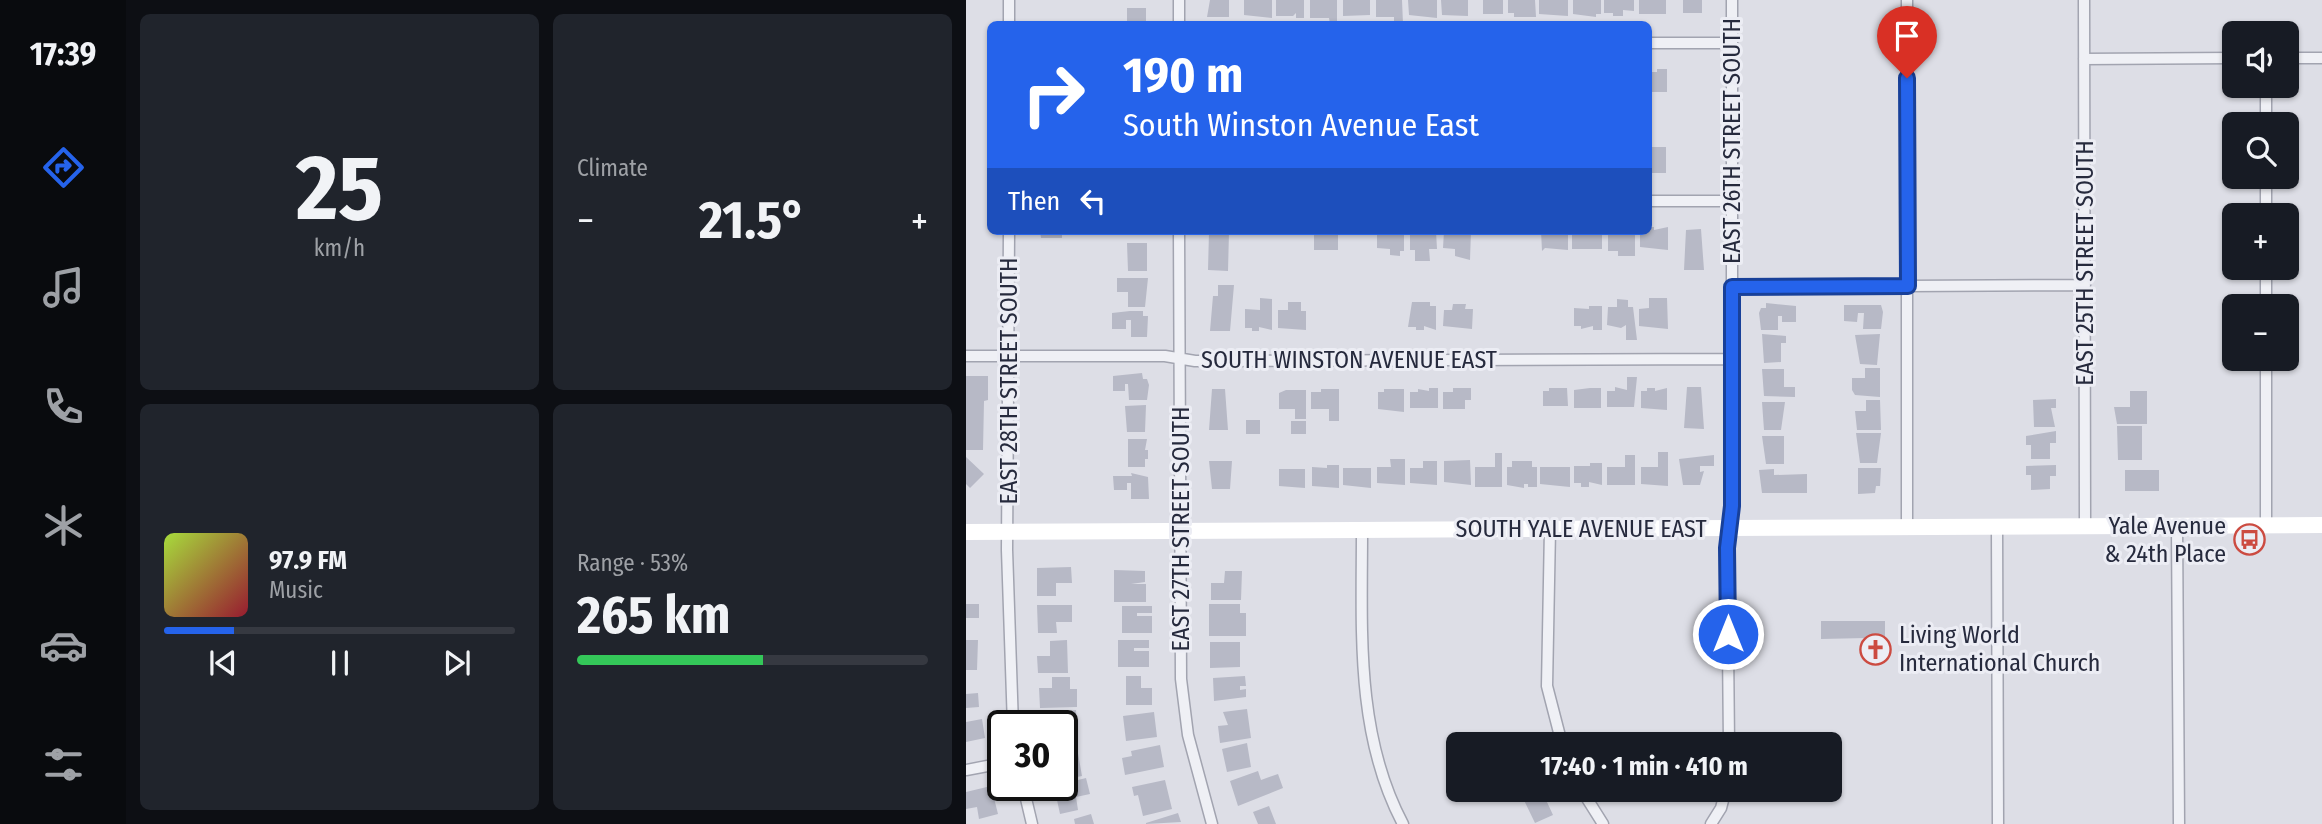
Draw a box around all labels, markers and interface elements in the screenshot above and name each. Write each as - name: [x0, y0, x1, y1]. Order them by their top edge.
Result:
- pin: [1877, 6, 1937, 78]
- icon: arrive: [1888, 17, 1926, 55]
- street label: EAST 26TH STREET SOUTH: [1718, 18, 1746, 264]
- map controls: [2222, 21, 2299, 371]
- button: sound: [2222, 21, 2299, 98]
- text: 17:39: [30, 35, 96, 73]
- text: 190 m: [1123, 46, 1243, 105]
- icon: right: [1008, 49, 1099, 140]
- text: South Winston Avenue East: [1123, 106, 1479, 144]
- button: search: [2222, 112, 2299, 189]
- text: 25: [296, 134, 383, 243]
- street label: EAST 25TH STREET SOUTH: [2071, 140, 2099, 386]
- icon: directions: [39, 143, 88, 192]
- text: Climate: [577, 154, 648, 182]
- icon: left: [1074, 182, 1112, 220]
- text: Then: [1008, 186, 1060, 217]
- text: 21.5°: [699, 189, 806, 252]
- text: −: [577, 198, 594, 244]
- text: +: [911, 198, 928, 244]
- button: +: [2222, 203, 2299, 280]
- text: km/h: [314, 234, 365, 262]
- street label: EAST 28TH STREET SOUTH: [995, 258, 1023, 504]
- icon: music: [39, 263, 88, 312]
- button: −: [2222, 294, 2299, 371]
- street label: SOUTH WINSTON AVENUE EAST: [1201, 346, 1497, 374]
- icon: phone: [39, 382, 88, 431]
- street label: EAST 27TH STREET SOUTH: [1167, 406, 1195, 652]
- icon: climate: [39, 501, 88, 550]
- place label: Yale Avenue & 24th Place: [2105, 512, 2226, 568]
- street label: SOUTH YALE AVENUE EAST: [1455, 515, 1707, 543]
- bus stop icon: Yale Avenue & 24th Place: [2232, 523, 2266, 557]
- text: 97.9 FM: [269, 545, 347, 576]
- text: Range · 53%: [577, 549, 688, 577]
- text: Music: [269, 576, 323, 604]
- text: 265 km: [577, 584, 731, 647]
- position arrow: [1691, 597, 1765, 671]
- icon: car: [39, 621, 88, 670]
- place label: Living World International Church: [1899, 621, 2101, 677]
- church icon: Living World International Church: [1859, 632, 1893, 666]
- icon: previous: [204, 644, 242, 682]
- icon: pause: [321, 644, 359, 682]
- icon: next: [438, 644, 476, 682]
- speed limit sign: 30: [987, 710, 1078, 801]
- icon: filters: [39, 740, 88, 789]
- text: 17:40 · 1 min · 410 m: [1540, 751, 1748, 782]

